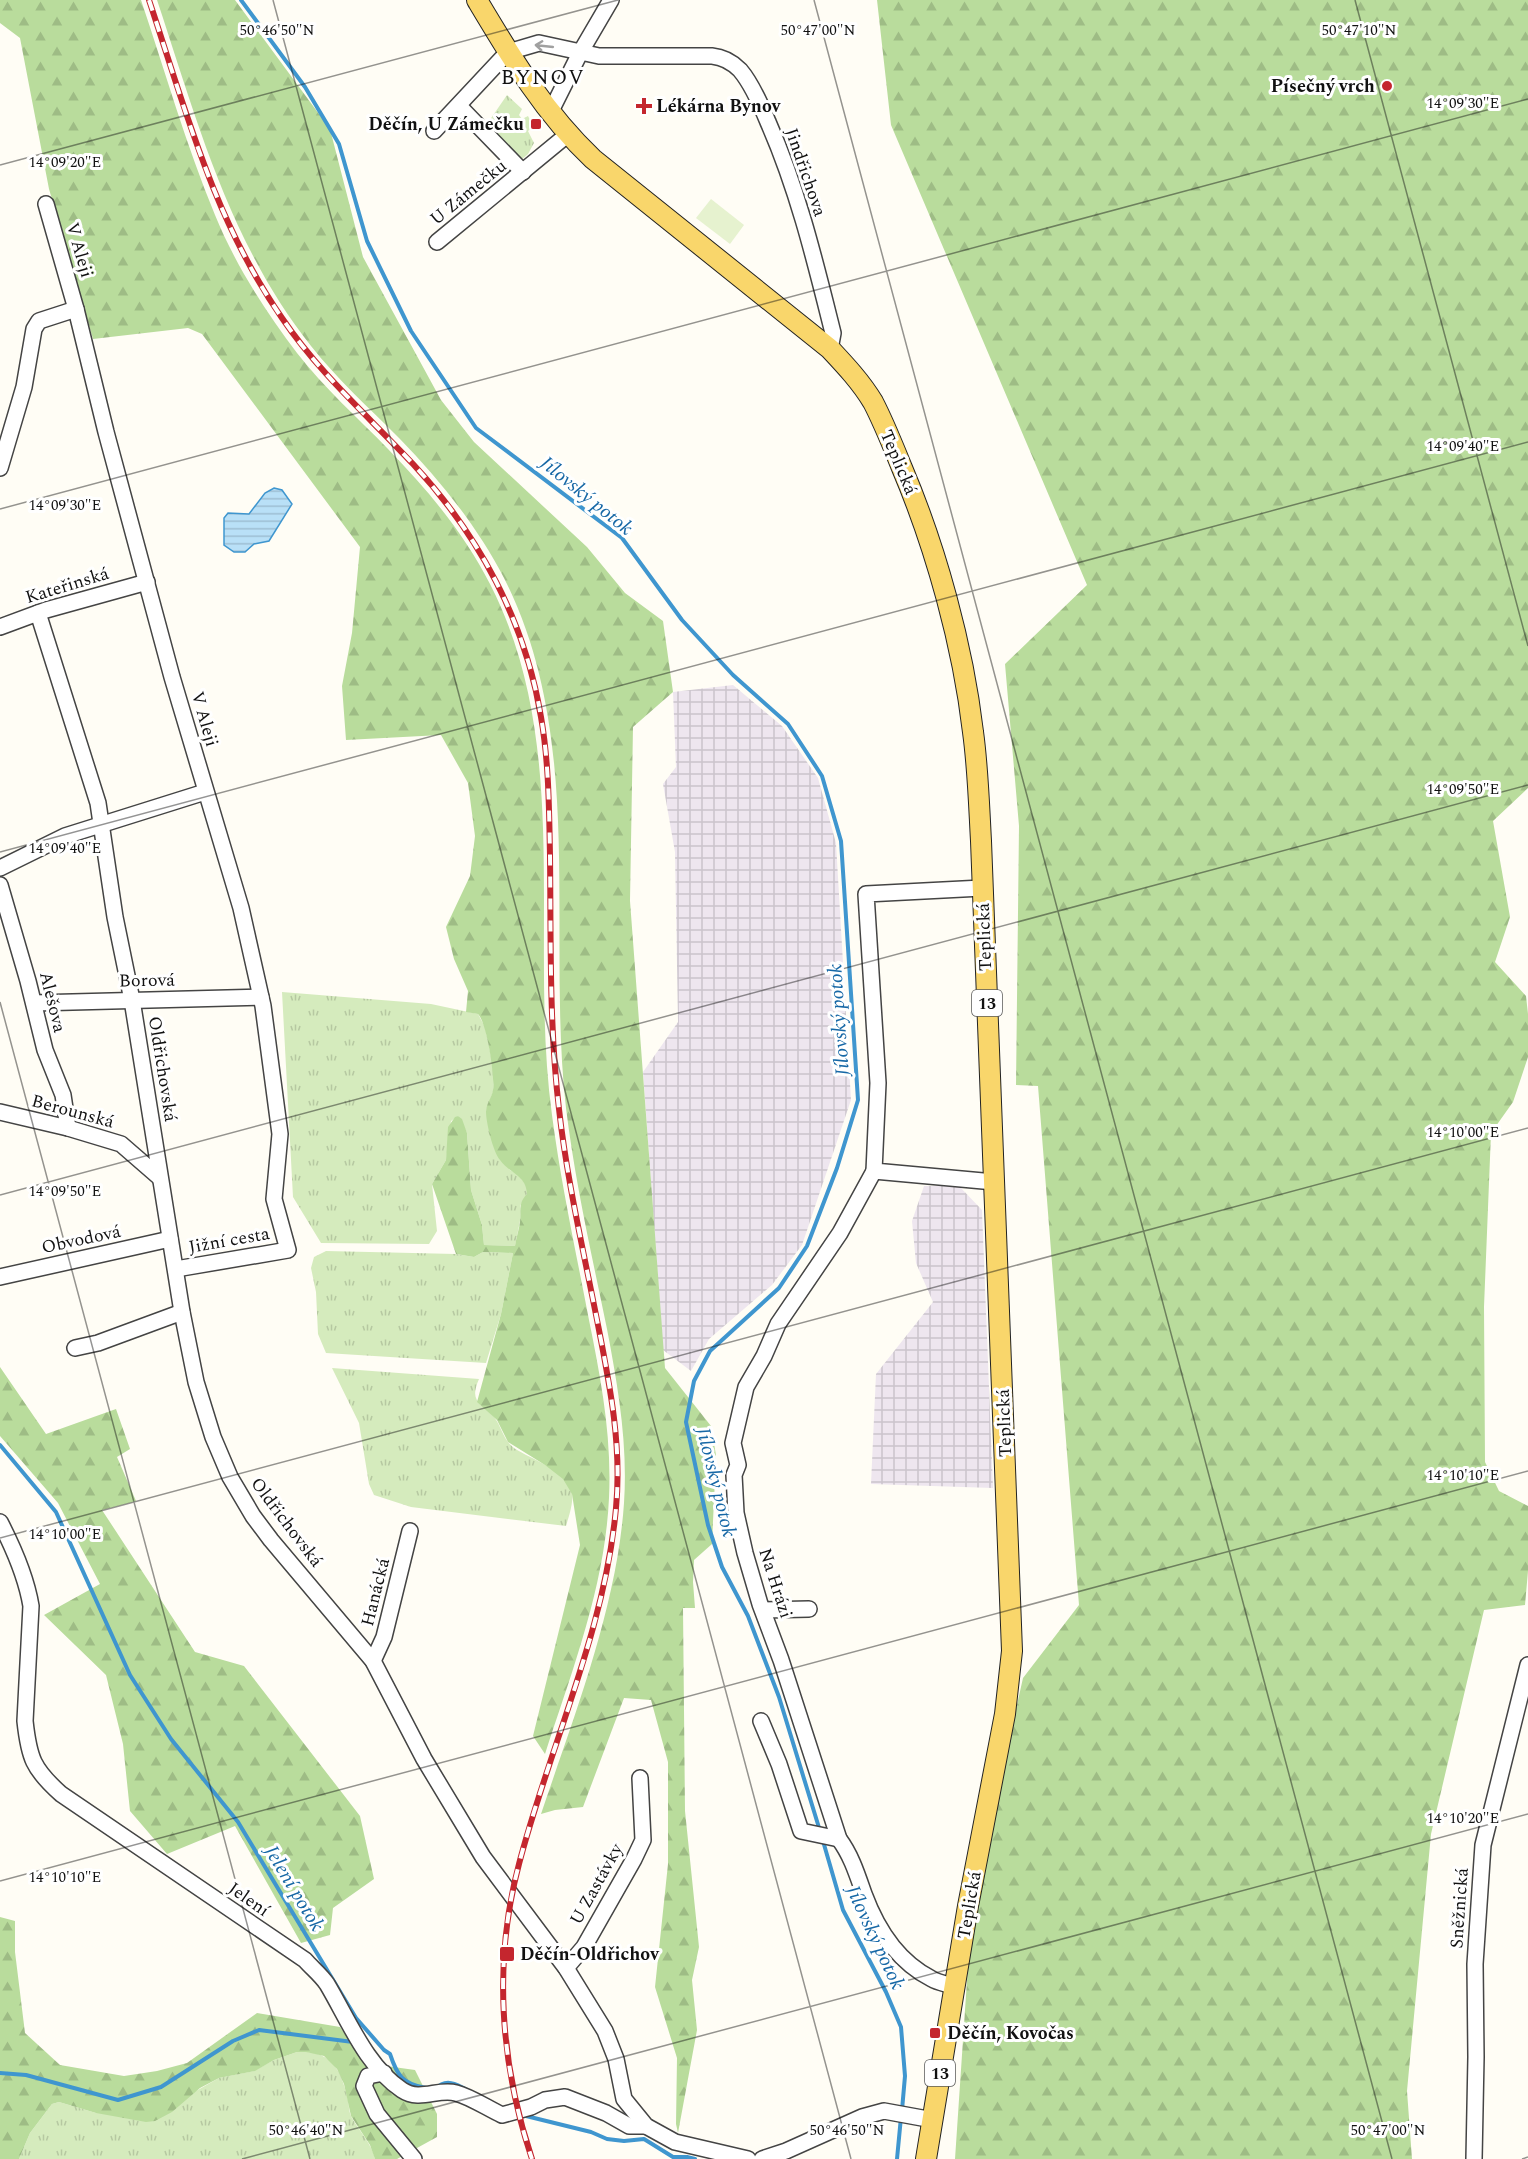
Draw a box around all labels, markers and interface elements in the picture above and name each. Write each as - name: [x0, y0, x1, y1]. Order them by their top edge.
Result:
- text: 50°46'50"N: [240, 19, 315, 42]
- text: 50°47'00"N: [781, 19, 856, 42]
- text: 50°47'10"N: [1322, 19, 1397, 42]
- one-way arrow: [535, 40, 554, 51]
- district label: BYNOV: [501, 62, 585, 94]
- place label: Písečný vrch: [1271, 73, 1375, 100]
- marker: Písečný vrch: [1380, 79, 1394, 93]
- text: 14°09'30"E: [1427, 92, 1499, 115]
- place label: Lékárna Bynov: [656, 93, 782, 120]
- marker: Lékárna Bynov: [637, 99, 651, 113]
- place label: Děčín, U Zámečku: [368, 111, 524, 138]
- marker: Děčín, U Zámečku: [529, 117, 543, 131]
- street label: Jindřichova: [778, 124, 833, 220]
- text: 14°09'20"E: [29, 151, 101, 174]
- street label: U Zámečku: [424, 153, 513, 232]
- street label: V Aleji: [59, 219, 100, 281]
- street label: Teplická: [873, 425, 924, 499]
- text: 14°09'40"E: [1427, 435, 1499, 458]
- water label: Jílovský potok: [532, 447, 640, 543]
- text: 14°09'30"E: [29, 494, 101, 517]
- street label: Kateřinská: [22, 560, 112, 611]
- street label: V Aleji: [184, 688, 225, 750]
- text: 14°09'50"E: [1427, 778, 1499, 801]
- text: 14°09'40"E: [29, 837, 101, 860]
- street label: Teplická: [970, 902, 999, 972]
- water label: Jílovský potok: [820, 962, 858, 1079]
- street label: Borová: [119, 967, 175, 994]
- street label: Alešova: [32, 969, 73, 1036]
- road number: 13: [972, 990, 1002, 1016]
- street label: Oldřichovská: [141, 1014, 184, 1124]
- street label: Berounská: [29, 1088, 117, 1136]
- text: 14°10'00"E: [1427, 1121, 1499, 1144]
- text: 14°09'50"E: [29, 1180, 101, 1203]
- street label: Obvodová: [39, 1218, 123, 1261]
- street label: Jižní cesta: [186, 1220, 272, 1261]
- street label: Teplická: [990, 1388, 1019, 1458]
- water label: Jílovský potok: [687, 1422, 744, 1541]
- text: 14°10'10"E: [1427, 1464, 1499, 1487]
- street label: Oldřichovská: [244, 1472, 330, 1573]
- text: 14°10'00"E: [29, 1523, 101, 1546]
- street label: Na Hrázi: [752, 1545, 800, 1622]
- street label: Hanácká: [354, 1555, 397, 1629]
- text: 14°10'20"E: [1427, 1807, 1499, 1830]
- street label: U Zastávky: [563, 1837, 631, 1930]
- water label: Jelení potok: [255, 1838, 332, 1938]
- text: 14°10'10"E: [29, 1866, 101, 1889]
- street label: Sněžnická: [1443, 1867, 1476, 1949]
- street label: Teplická: [950, 1869, 989, 1941]
- street label: Jelení: [222, 1875, 276, 1924]
- water label: Jílovský potok: [837, 1878, 913, 1995]
- place label: Děčín-Oldřichov: [520, 1941, 660, 1968]
- marker: Děčín-Oldřichov: [498, 1945, 516, 1963]
- place label: Děčín, Kovočas: [947, 2020, 1074, 2047]
- marker: Děčín, Kovočas: [928, 2026, 942, 2040]
- road number: 13: [925, 2060, 955, 2086]
- text: 50°46'40"N: [269, 2119, 344, 2142]
- text: 50°46'50"N: [810, 2119, 885, 2142]
- text: 50°47'00"N: [1351, 2119, 1426, 2142]

